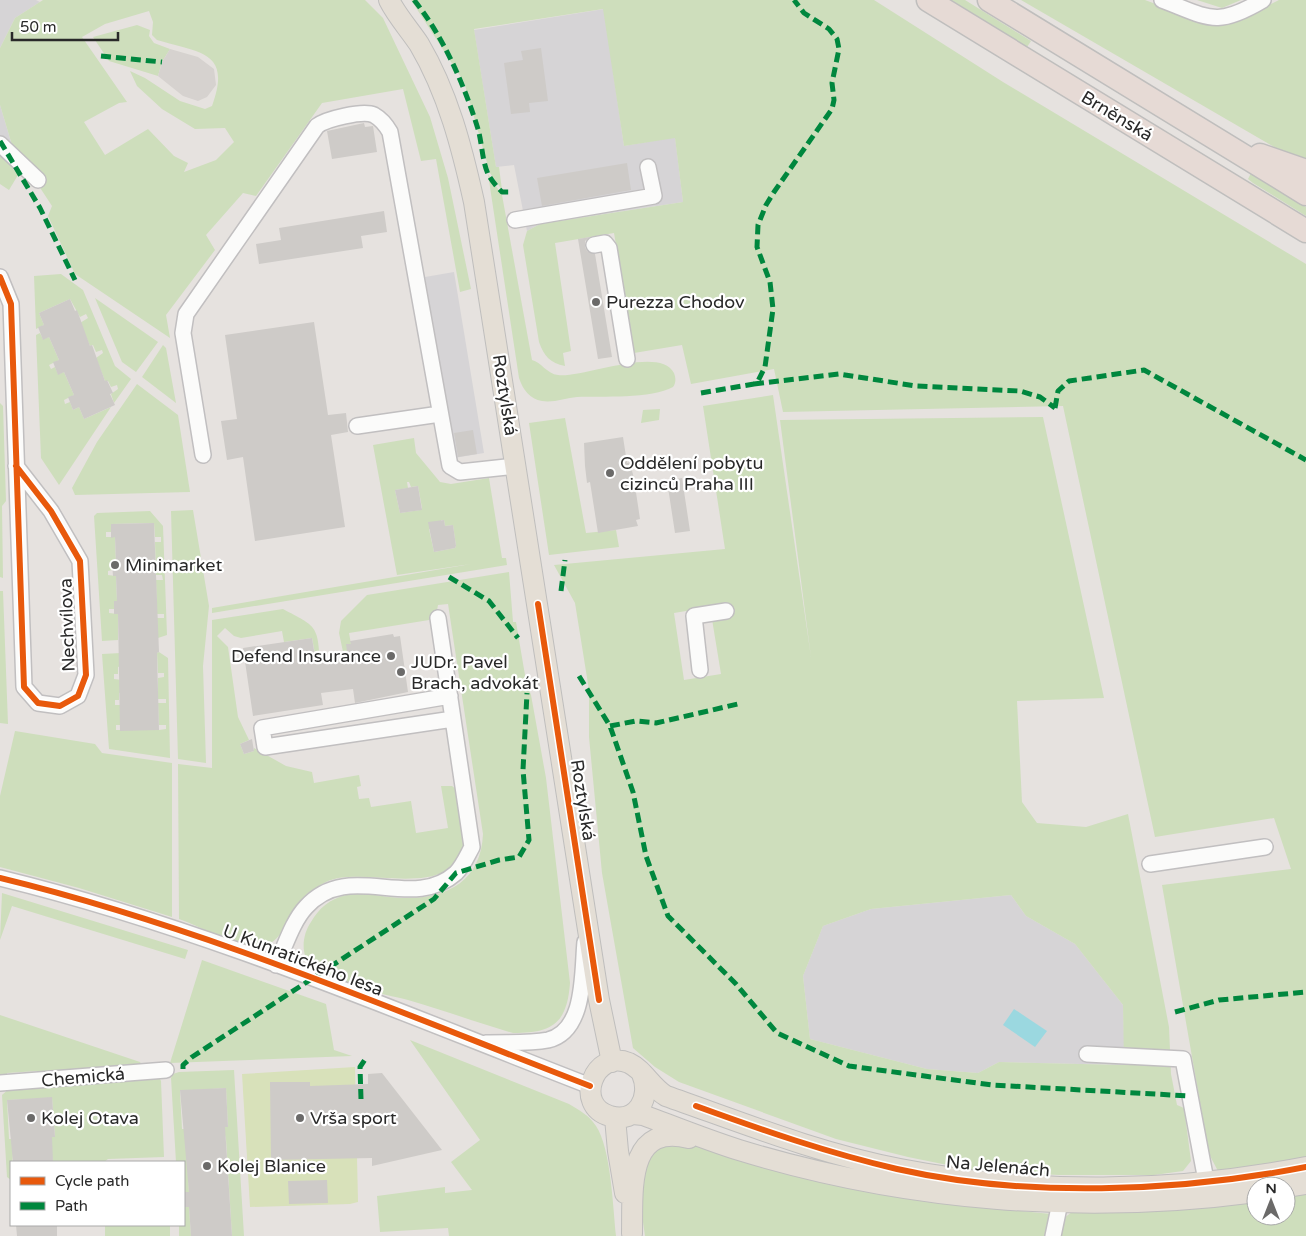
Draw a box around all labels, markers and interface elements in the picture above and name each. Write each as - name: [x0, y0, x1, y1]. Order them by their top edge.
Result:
- scale bar: [12, 10, 119, 42]
- text: 50 m: [20, 18, 57, 36]
- street label: Brněnská: [1077, 86, 1157, 146]
- place label: Purezza Chodov: [606, 291, 745, 313]
- marker: Purezza Chodov: [590, 296, 602, 308]
- street label: Roztylská: [488, 353, 522, 437]
- place label: Oddělení pobytu cizinců Praha III: [620, 452, 763, 495]
- marker: Oddělení pobytu cizinců Praha III: [604, 467, 616, 479]
- place label: Minimarket: [125, 554, 223, 576]
- marker: Minimarket: [109, 559, 121, 571]
- street label: Nechvílova: [54, 578, 80, 672]
- place label: Defend Insurance: [231, 645, 381, 667]
- marker: Defend Insurance: [385, 650, 397, 662]
- place label: JUDr. Pavel Brach, advokát: [411, 651, 539, 694]
- marker: JUDr. Pavel Brach, advokát: [395, 666, 407, 678]
- street label: Roztylská: [566, 758, 600, 842]
- street label: U Kunratického lesa: [220, 919, 386, 1001]
- street label: Chemická: [40, 1062, 126, 1092]
- place label: Kolej Otava: [41, 1107, 139, 1129]
- place label: Vrša sport: [310, 1107, 397, 1129]
- marker: Kolej Otava: [25, 1112, 37, 1124]
- marker: Vrša sport: [294, 1112, 306, 1124]
- street label: Na Jelenách: [945, 1151, 1051, 1181]
- place label: Kolej Blanice: [217, 1155, 326, 1177]
- marker: Kolej Blanice: [201, 1160, 213, 1172]
- legend: [10, 1161, 185, 1226]
- text: Cycle path: [55, 1172, 129, 1190]
- north arrow: [1246, 1176, 1296, 1226]
- text: N: [1265, 1180, 1277, 1197]
- text: Path: [55, 1197, 88, 1215]

